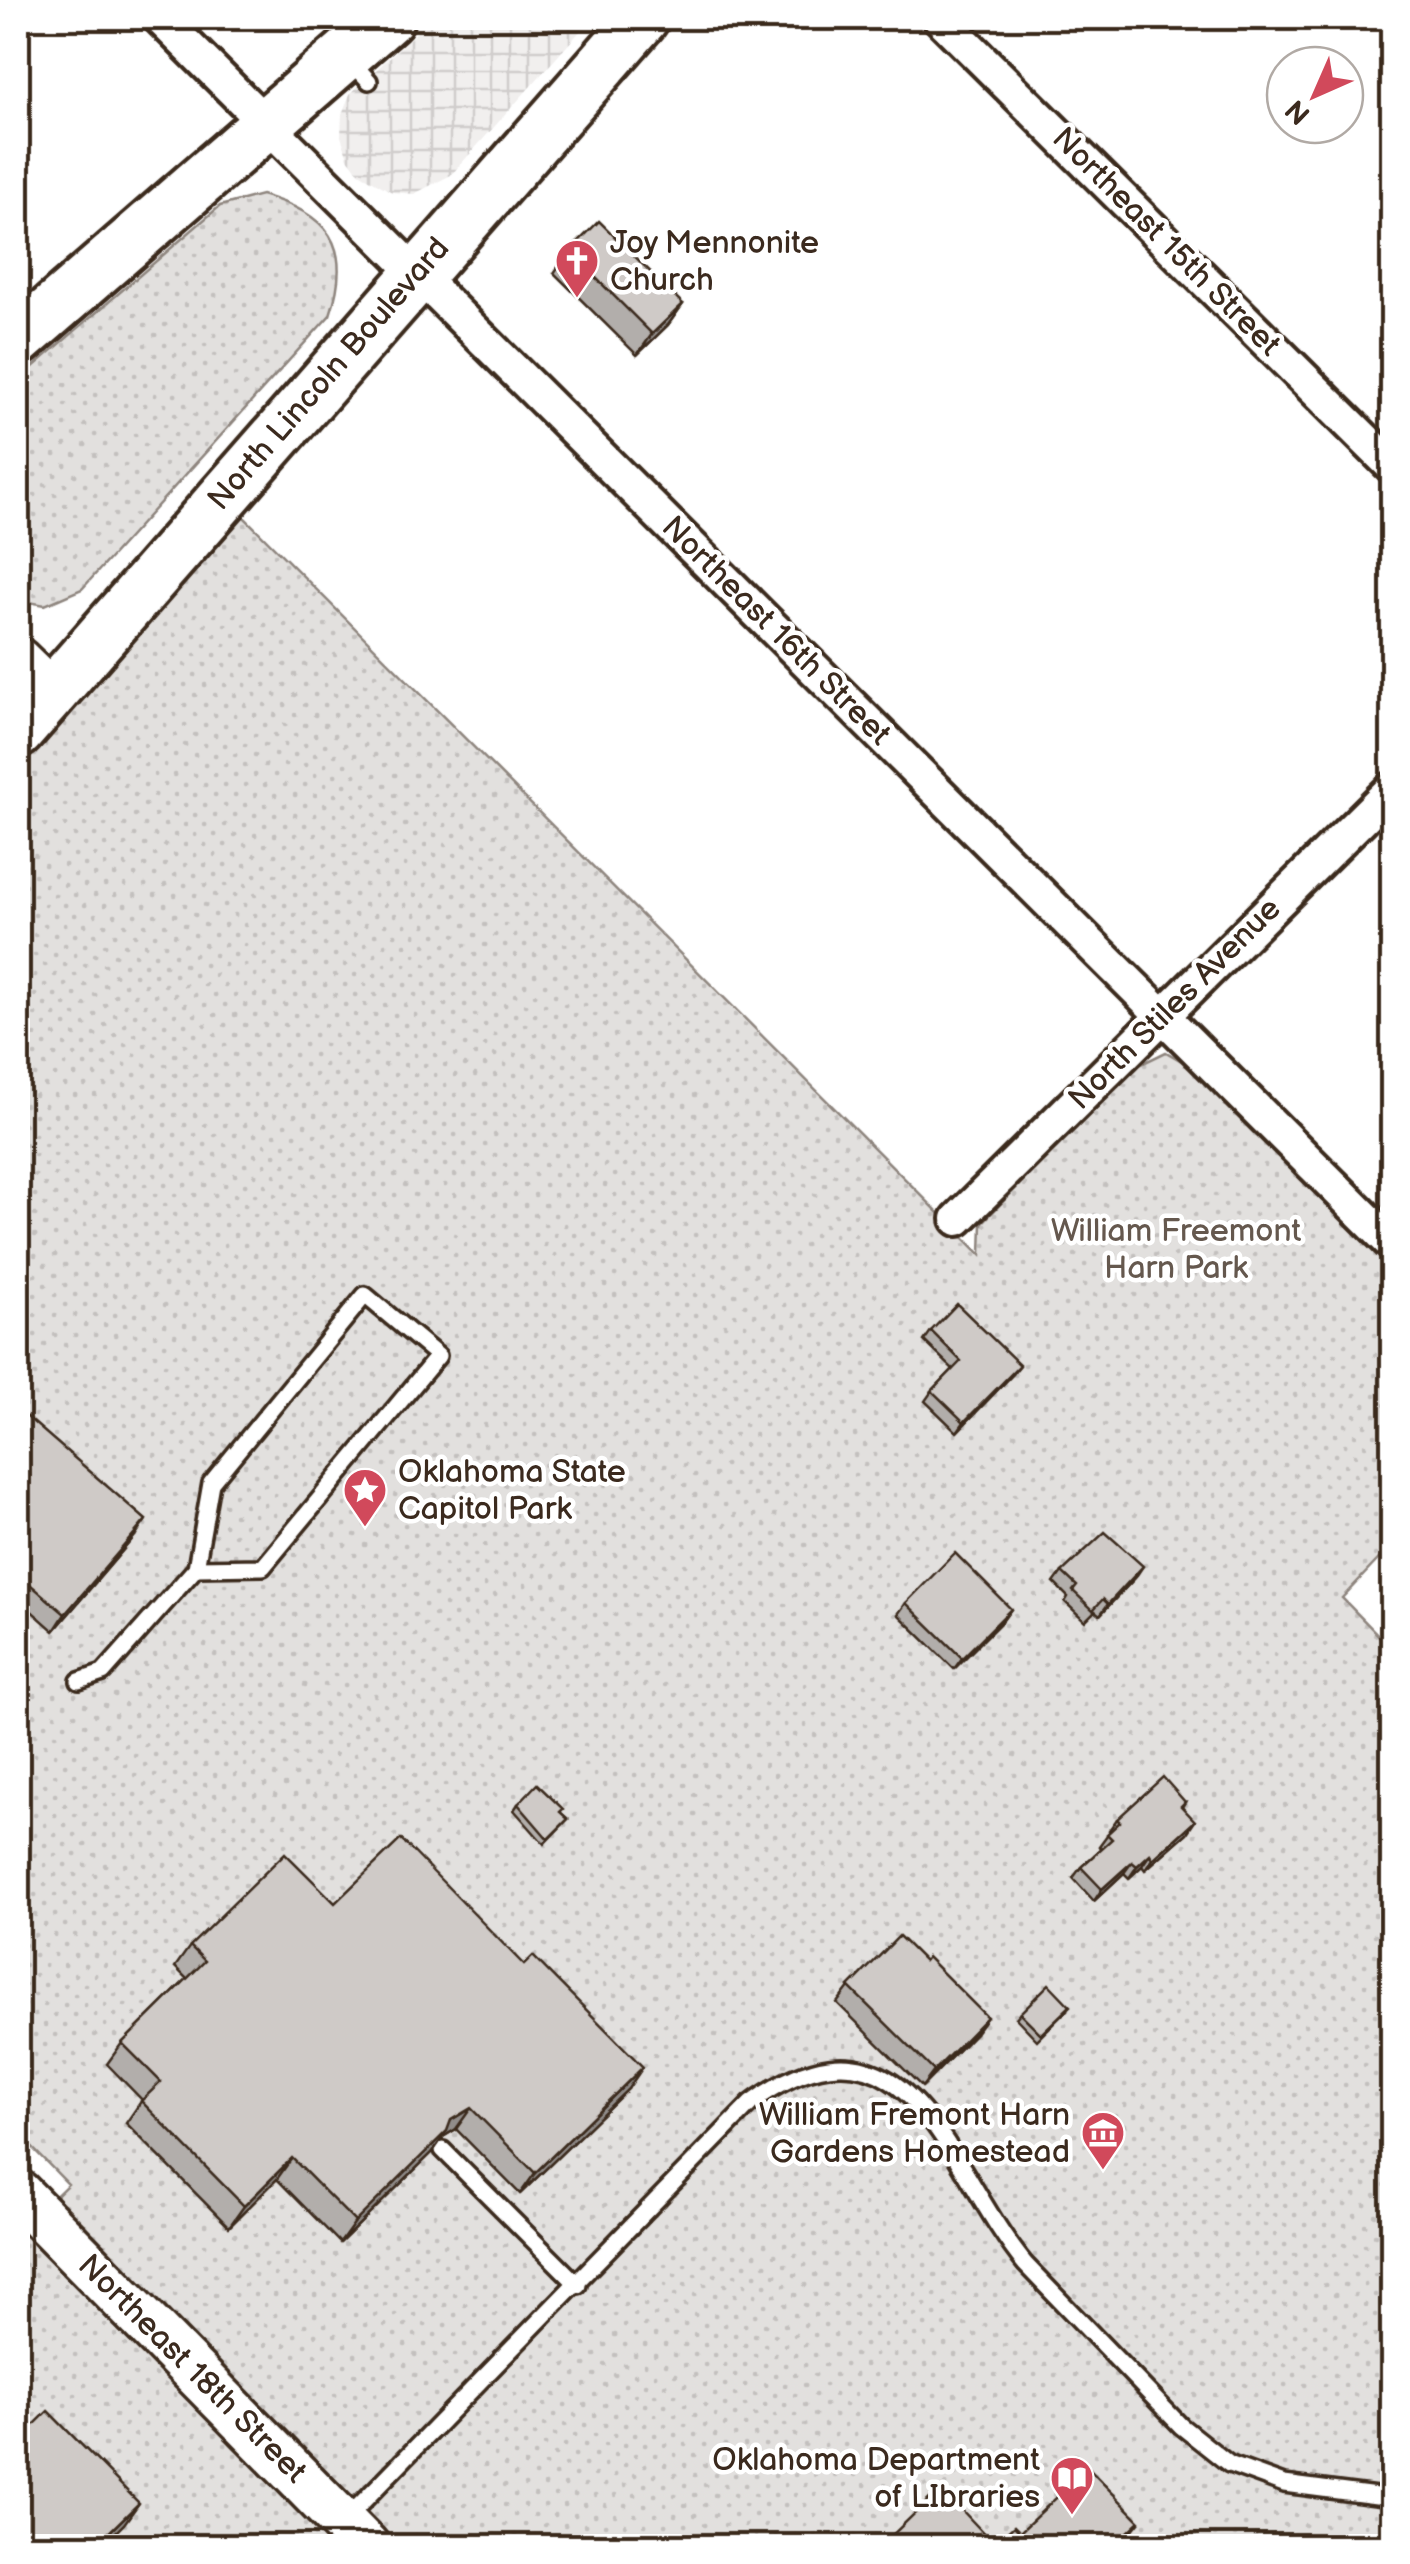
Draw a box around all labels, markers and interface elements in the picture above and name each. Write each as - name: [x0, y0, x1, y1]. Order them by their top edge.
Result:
- north arrow: [1265, 45, 1365, 145]
- text: N: [1279, 93, 1317, 131]
- street label: Northeast 15th Street: [1044, 120, 1289, 365]
- place label: Joy Mennonite Church: [610, 224, 819, 300]
- street label: North Lincoln Boulevard: [200, 230, 458, 518]
- church icon: Joy Mennonite Church: [554, 238, 600, 299]
- street label: Northeast 16th Street: [653, 508, 899, 754]
- street label: North Stiles Avenue: [1061, 890, 1289, 1118]
- park label: William Freemont Harn Park: [1051, 1212, 1301, 1288]
- place label: Oklahoma State Capitol Park: [398, 1453, 626, 1529]
- place icon: Oklahoma State Capitol Park: [342, 1467, 388, 1528]
- place label: William Fremont Harn Gardens Homestead: [759, 2096, 1070, 2172]
- museum icon: William Fremont Harn Gardens Homestead: [1080, 2110, 1126, 2171]
- street label: Northeast 18th Street: [69, 2246, 315, 2492]
- place label: Oklahoma Department of LIbraries: [712, 2441, 1040, 2517]
- library icon: Oklahoma Department of LIbraries: [1049, 2455, 1095, 2516]

